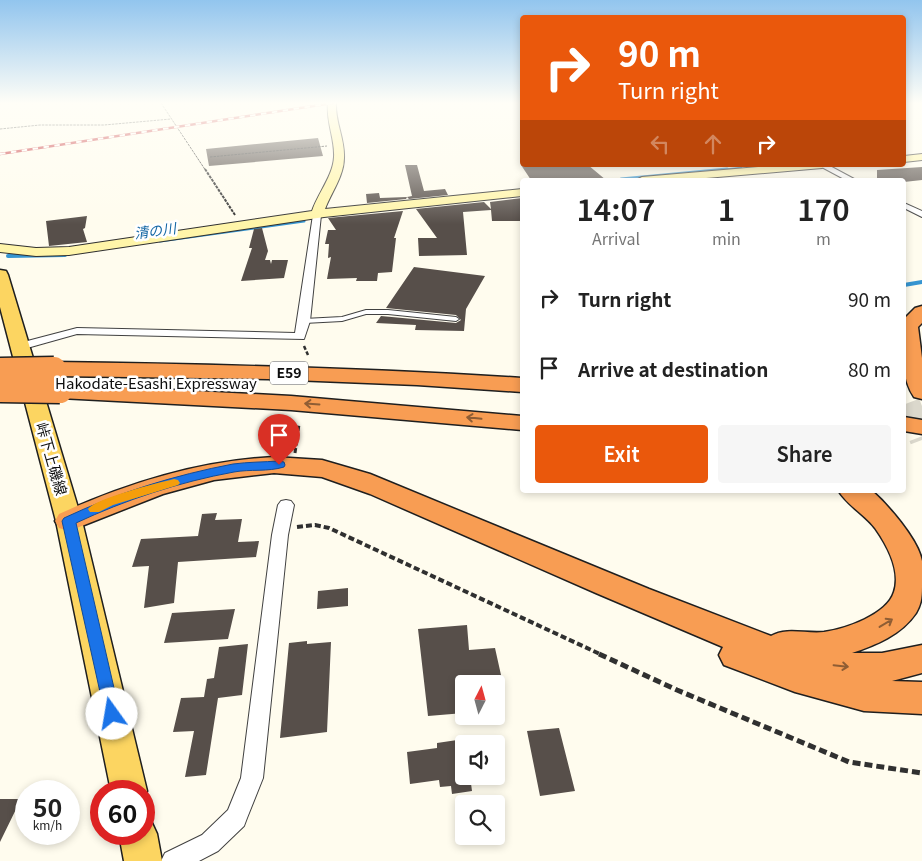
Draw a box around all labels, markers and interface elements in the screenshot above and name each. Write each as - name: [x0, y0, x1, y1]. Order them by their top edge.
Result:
- text: 90 m: [618, 26, 701, 77]
- icon: right: [535, 35, 600, 100]
- text: Turn right: [618, 73, 719, 105]
- icon: left: [646, 130, 674, 158]
- icon: ahead: [699, 130, 727, 158]
- icon: right: [752, 130, 780, 158]
- text: 14:07: [576, 186, 655, 230]
- text: 1: [718, 186, 735, 230]
- text: 170: [797, 186, 850, 230]
- water label: 清の川: [133, 217, 179, 243]
- text: Arrival: [592, 226, 640, 250]
- text: min: [712, 226, 741, 250]
- text: m: [816, 226, 831, 250]
- icon: right: [535, 284, 563, 312]
- text: Turn right: [578, 285, 671, 312]
- text: 90 m: [848, 285, 891, 312]
- icon: arrive: [535, 354, 563, 382]
- text: Arrive at destination: [578, 355, 768, 382]
- text: 80 m: [848, 355, 891, 382]
- road number: E59: [270, 362, 308, 384]
- street label: Hakodate-Esashi Expressway: [55, 372, 257, 393]
- one-way arrow: [304, 399, 320, 408]
- one-way arrow: [466, 413, 482, 423]
- pin: [258, 414, 300, 465]
- street label: 峠下上磯線: [32, 420, 73, 498]
- icon: arrive: [265, 421, 293, 449]
- button: Exit: [535, 425, 708, 483]
- button: Share: [718, 425, 891, 483]
- one-way arrow: [878, 617, 892, 627]
- one-way arrow: [832, 661, 848, 671]
- north arrow: [455, 675, 505, 725]
- map controls: [455, 675, 505, 845]
- position arrow: [85, 687, 137, 739]
- button: sound: [455, 735, 505, 785]
- speed limit sign: 60: [90, 780, 155, 845]
- text: 50: [33, 788, 62, 824]
- button: search: [455, 795, 505, 845]
- text: km/h: [33, 816, 62, 833]

